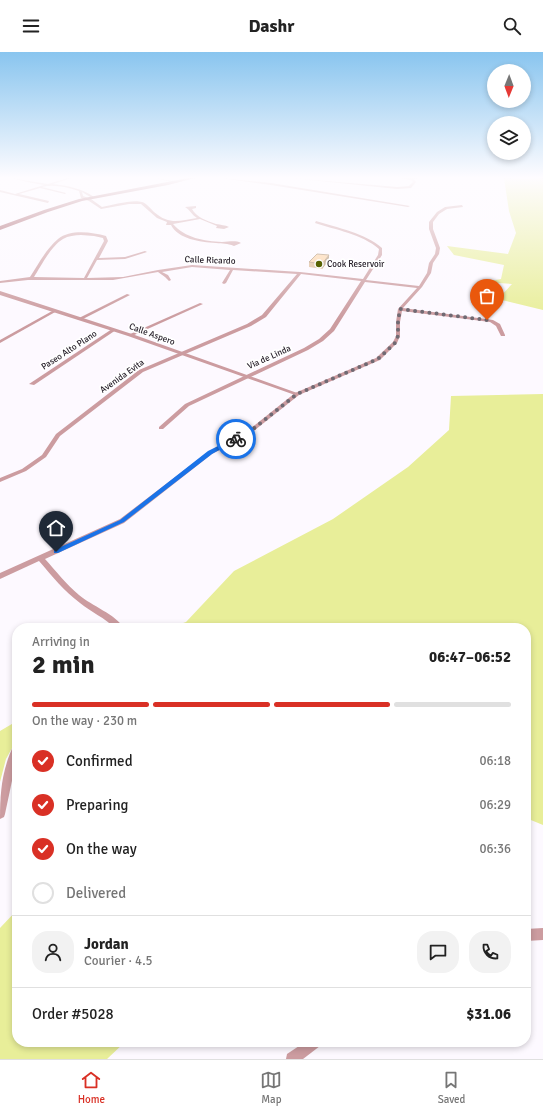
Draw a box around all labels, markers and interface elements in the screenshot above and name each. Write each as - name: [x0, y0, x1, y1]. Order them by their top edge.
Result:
- icon: menu: [20, 15, 42, 37]
- text: Dashr: [249, 15, 294, 37]
- icon: search: [501, 15, 523, 37]
- north arrow: [487, 64, 531, 108]
- map controls: [487, 64, 531, 160]
- button: layers: [487, 116, 531, 160]
- street label: Calle Ricardo: [184, 254, 236, 267]
- marker: Cook Reservoir: [314, 259, 324, 269]
- place label: Cook Reservoir: [327, 259, 385, 270]
- pin: [470, 279, 504, 320]
- icon: bag: [476, 285, 498, 307]
- street label: Calle Aspero: [127, 321, 177, 348]
- street label: Paseo Alto Plano: [39, 328, 99, 372]
- street label: Via de Linda: [246, 343, 293, 372]
- street label: Avenida Evita: [98, 357, 147, 396]
- courier: [216, 419, 256, 459]
- icon: bike: [225, 428, 247, 450]
- pin: [39, 511, 73, 552]
- icon: home: [45, 517, 67, 539]
- text: Arriving in: [32, 634, 90, 650]
- text: 06:47–06:52: [429, 648, 511, 666]
- text: 2 min: [32, 649, 95, 681]
- text: On the way · 230 m: [32, 713, 137, 729]
- icon: check: [32, 750, 54, 772]
- text: Confirmed: [66, 752, 133, 770]
- text: 06:18: [479, 753, 511, 769]
- icon: check: [32, 794, 54, 816]
- text: Preparing: [66, 796, 129, 814]
- text: 06:29: [479, 797, 511, 813]
- icon: check: [32, 838, 54, 860]
- text: On the way: [66, 840, 137, 858]
- text: 06:36: [479, 841, 511, 857]
- text: Delivered: [66, 884, 126, 902]
- button: person: [32, 931, 74, 973]
- button: chat: [417, 931, 459, 973]
- button: phone: [469, 931, 511, 973]
- text: Jordan: [84, 935, 129, 953]
- text: Courier · 4.5: [84, 953, 153, 969]
- text: Order #5028: [32, 1005, 114, 1023]
- text: $31.06: [466, 1005, 511, 1023]
- tab: Home: [78, 1069, 105, 1106]
- tab: Map: [260, 1069, 282, 1106]
- tab: Saved: [438, 1069, 465, 1106]

